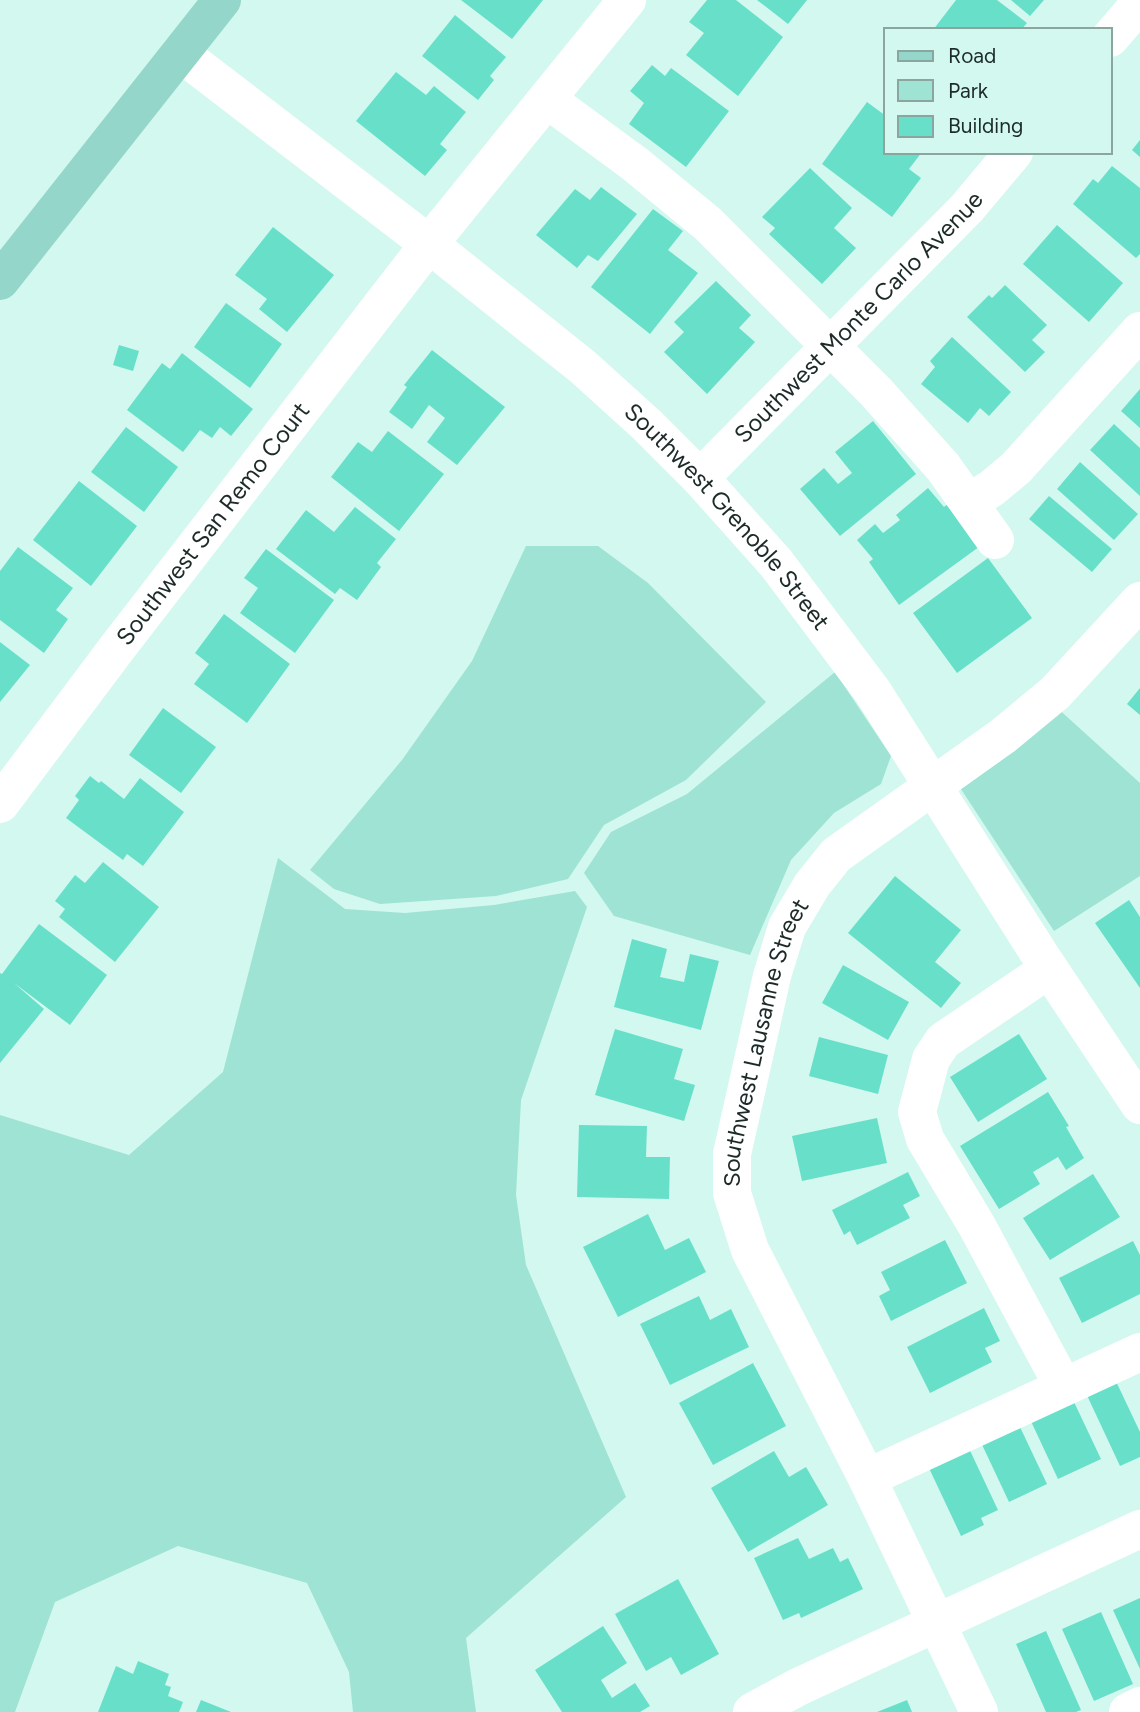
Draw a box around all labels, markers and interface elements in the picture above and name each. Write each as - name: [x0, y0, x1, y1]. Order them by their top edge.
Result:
- legend: [884, 28, 1112, 154]
- text: Road: [948, 43, 996, 68]
- text: Park: [948, 78, 989, 103]
- text: Building: [948, 113, 1023, 138]
- street label: Southwest Monte Carlo Avenue: [728, 185, 989, 449]
- street label: Southwest San Remo Court: [110, 396, 315, 651]
- street label: Southwest Grenoble Street: [619, 397, 836, 635]
- street label: Southwest Lausanne Street: [716, 893, 815, 1187]

